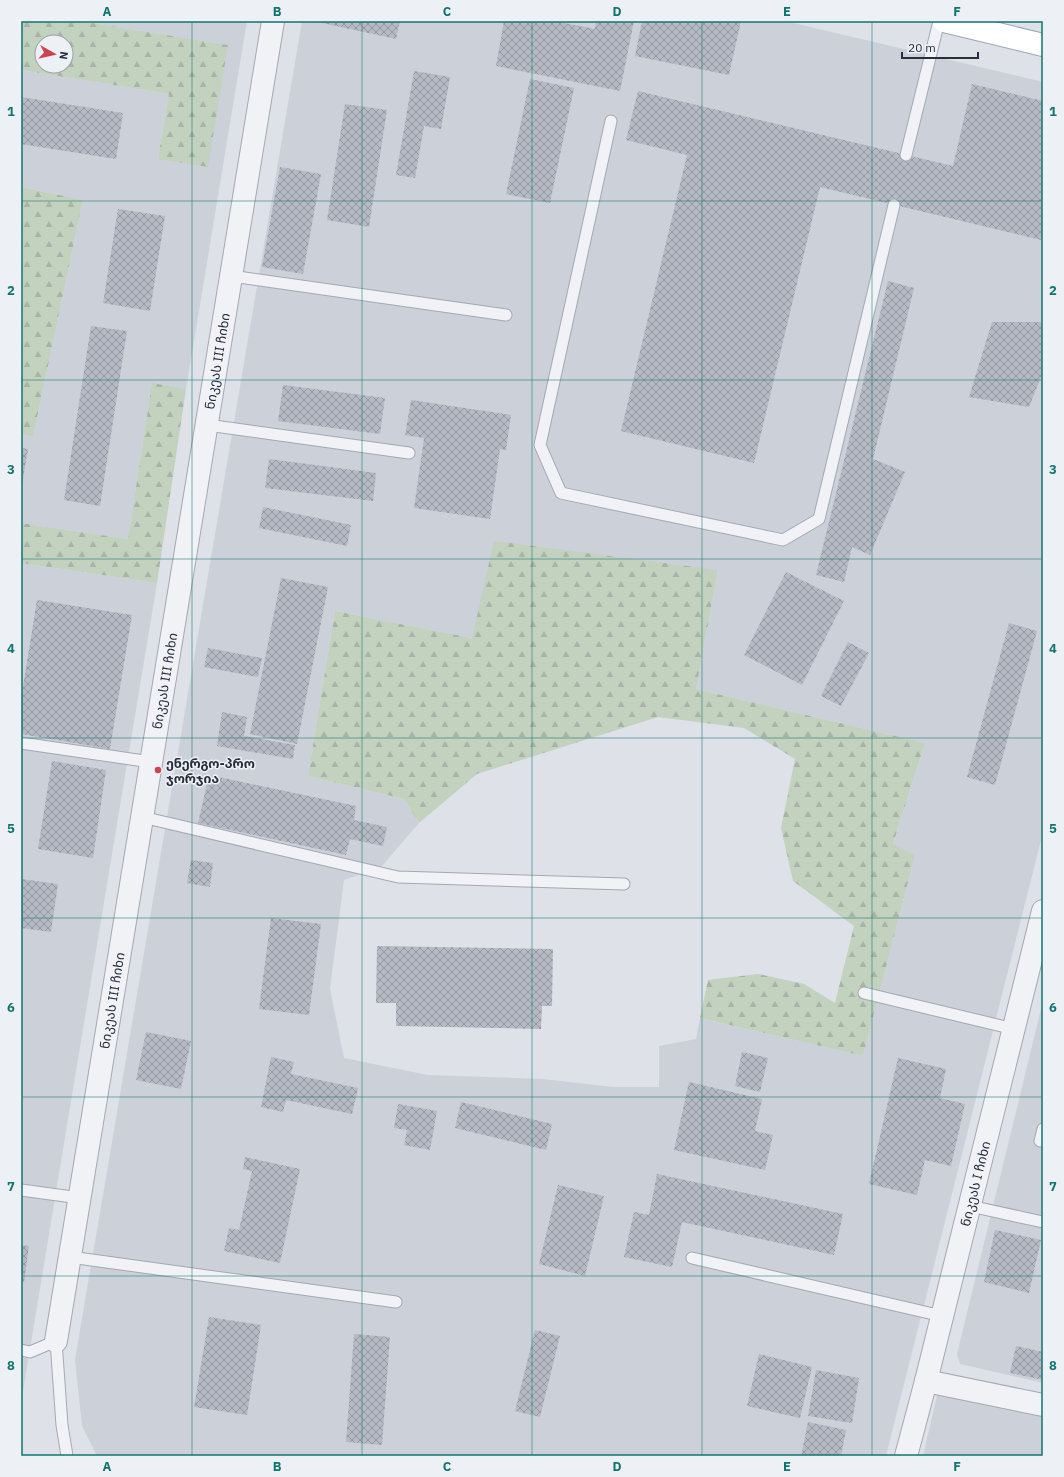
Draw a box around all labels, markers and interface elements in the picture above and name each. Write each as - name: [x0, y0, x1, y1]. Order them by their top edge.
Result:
- text: A: [103, 3, 112, 20]
- text: B: [273, 3, 282, 20]
- text: C: [443, 3, 452, 20]
- text: D: [612, 3, 622, 20]
- text: E: [783, 3, 791, 20]
- text: F: [953, 3, 961, 20]
- north arrow: [34, 34, 74, 74]
- scale bar: [902, 34, 978, 60]
- text: 20 m: [908, 40, 936, 55]
- text: N: [56, 50, 71, 60]
- text: 1: [7, 103, 15, 120]
- text: 1: [1049, 103, 1057, 120]
- text: 2: [7, 282, 15, 299]
- text: 2: [1049, 282, 1057, 299]
- street label: ნიკეას III ჩიხი: [201, 312, 233, 411]
- text: 3: [7, 461, 15, 478]
- text: 3: [1049, 461, 1057, 478]
- street label: ნიკეას III ჩიხი: [148, 631, 181, 730]
- text: 4: [7, 640, 15, 657]
- text: 4: [1049, 640, 1057, 657]
- place label: ენერგო-პრო ჯორჯია: [166, 755, 255, 787]
- marker: ენერგო-პრო ჯორჯია: [153, 765, 163, 775]
- text: 5: [7, 820, 15, 837]
- text: 5: [1049, 820, 1057, 837]
- street label: ნიკეას III ჩიხი: [96, 951, 128, 1050]
- text: 6: [7, 999, 15, 1016]
- text: 6: [1049, 999, 1057, 1016]
- street label: ნიკეას I ჩიხი: [956, 1139, 994, 1228]
- text: 7: [7, 1178, 15, 1195]
- text: 7: [1049, 1178, 1057, 1195]
- text: 8: [7, 1357, 15, 1374]
- text: 8: [1049, 1357, 1057, 1374]
- text: A: [103, 1458, 112, 1475]
- text: B: [273, 1458, 282, 1475]
- text: C: [443, 1458, 452, 1475]
- text: D: [612, 1458, 622, 1475]
- text: E: [783, 1458, 791, 1475]
- text: F: [953, 1458, 961, 1475]

